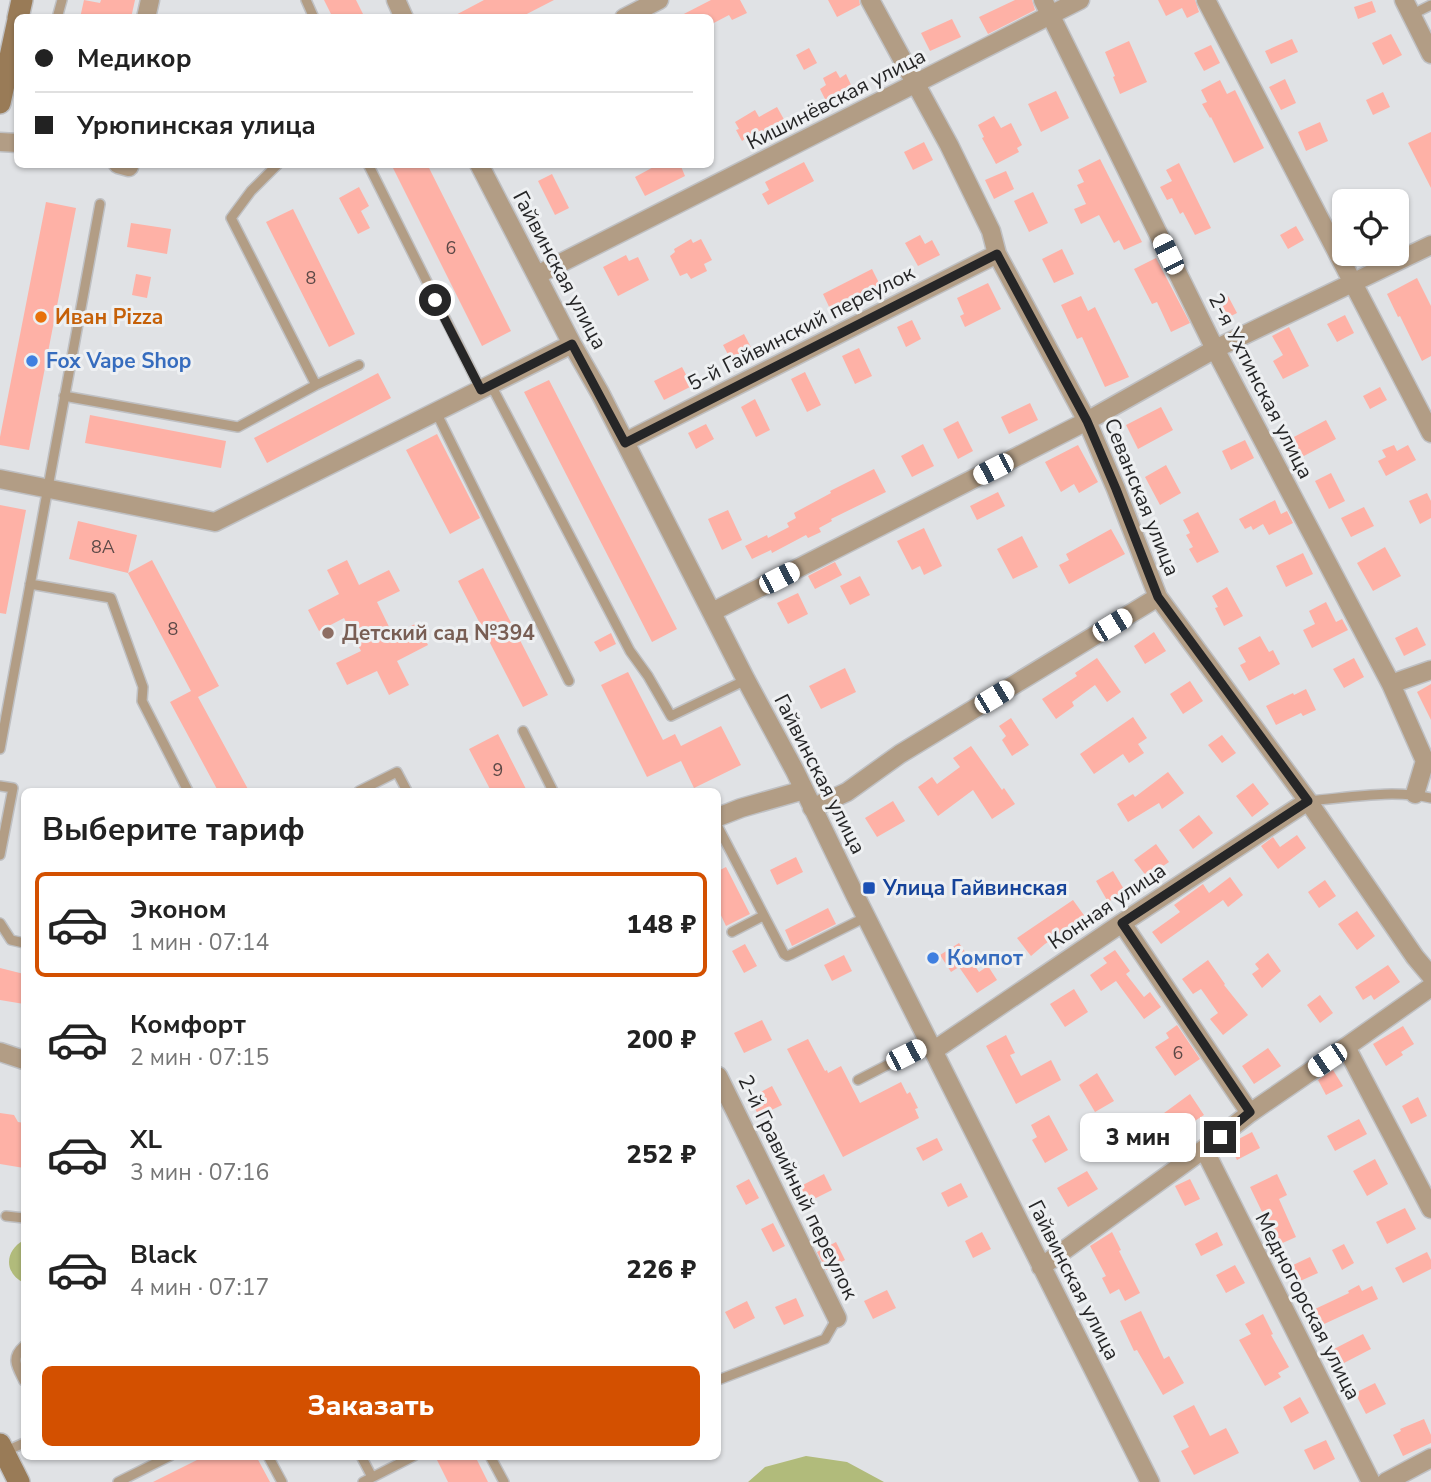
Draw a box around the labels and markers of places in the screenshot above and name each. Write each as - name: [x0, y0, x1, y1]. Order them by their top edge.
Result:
- place label: Иван Pizza: [55, 303, 163, 331]
- marker: Иван Pizza: [33, 309, 49, 325]
- place label: Fox Vape Shop: [46, 347, 191, 375]
- marker: Fox Vape Shop: [24, 353, 40, 369]
- place label: Детский сад №394: [342, 619, 535, 647]
- marker: Детский сад №394: [320, 625, 336, 641]
- place label: Улица Гайвинская: [882, 874, 1068, 902]
- marker: Улица Гайвинская: [861, 880, 877, 896]
- place label: Компот: [947, 944, 1023, 972]
- marker: Компот: [925, 950, 941, 966]

